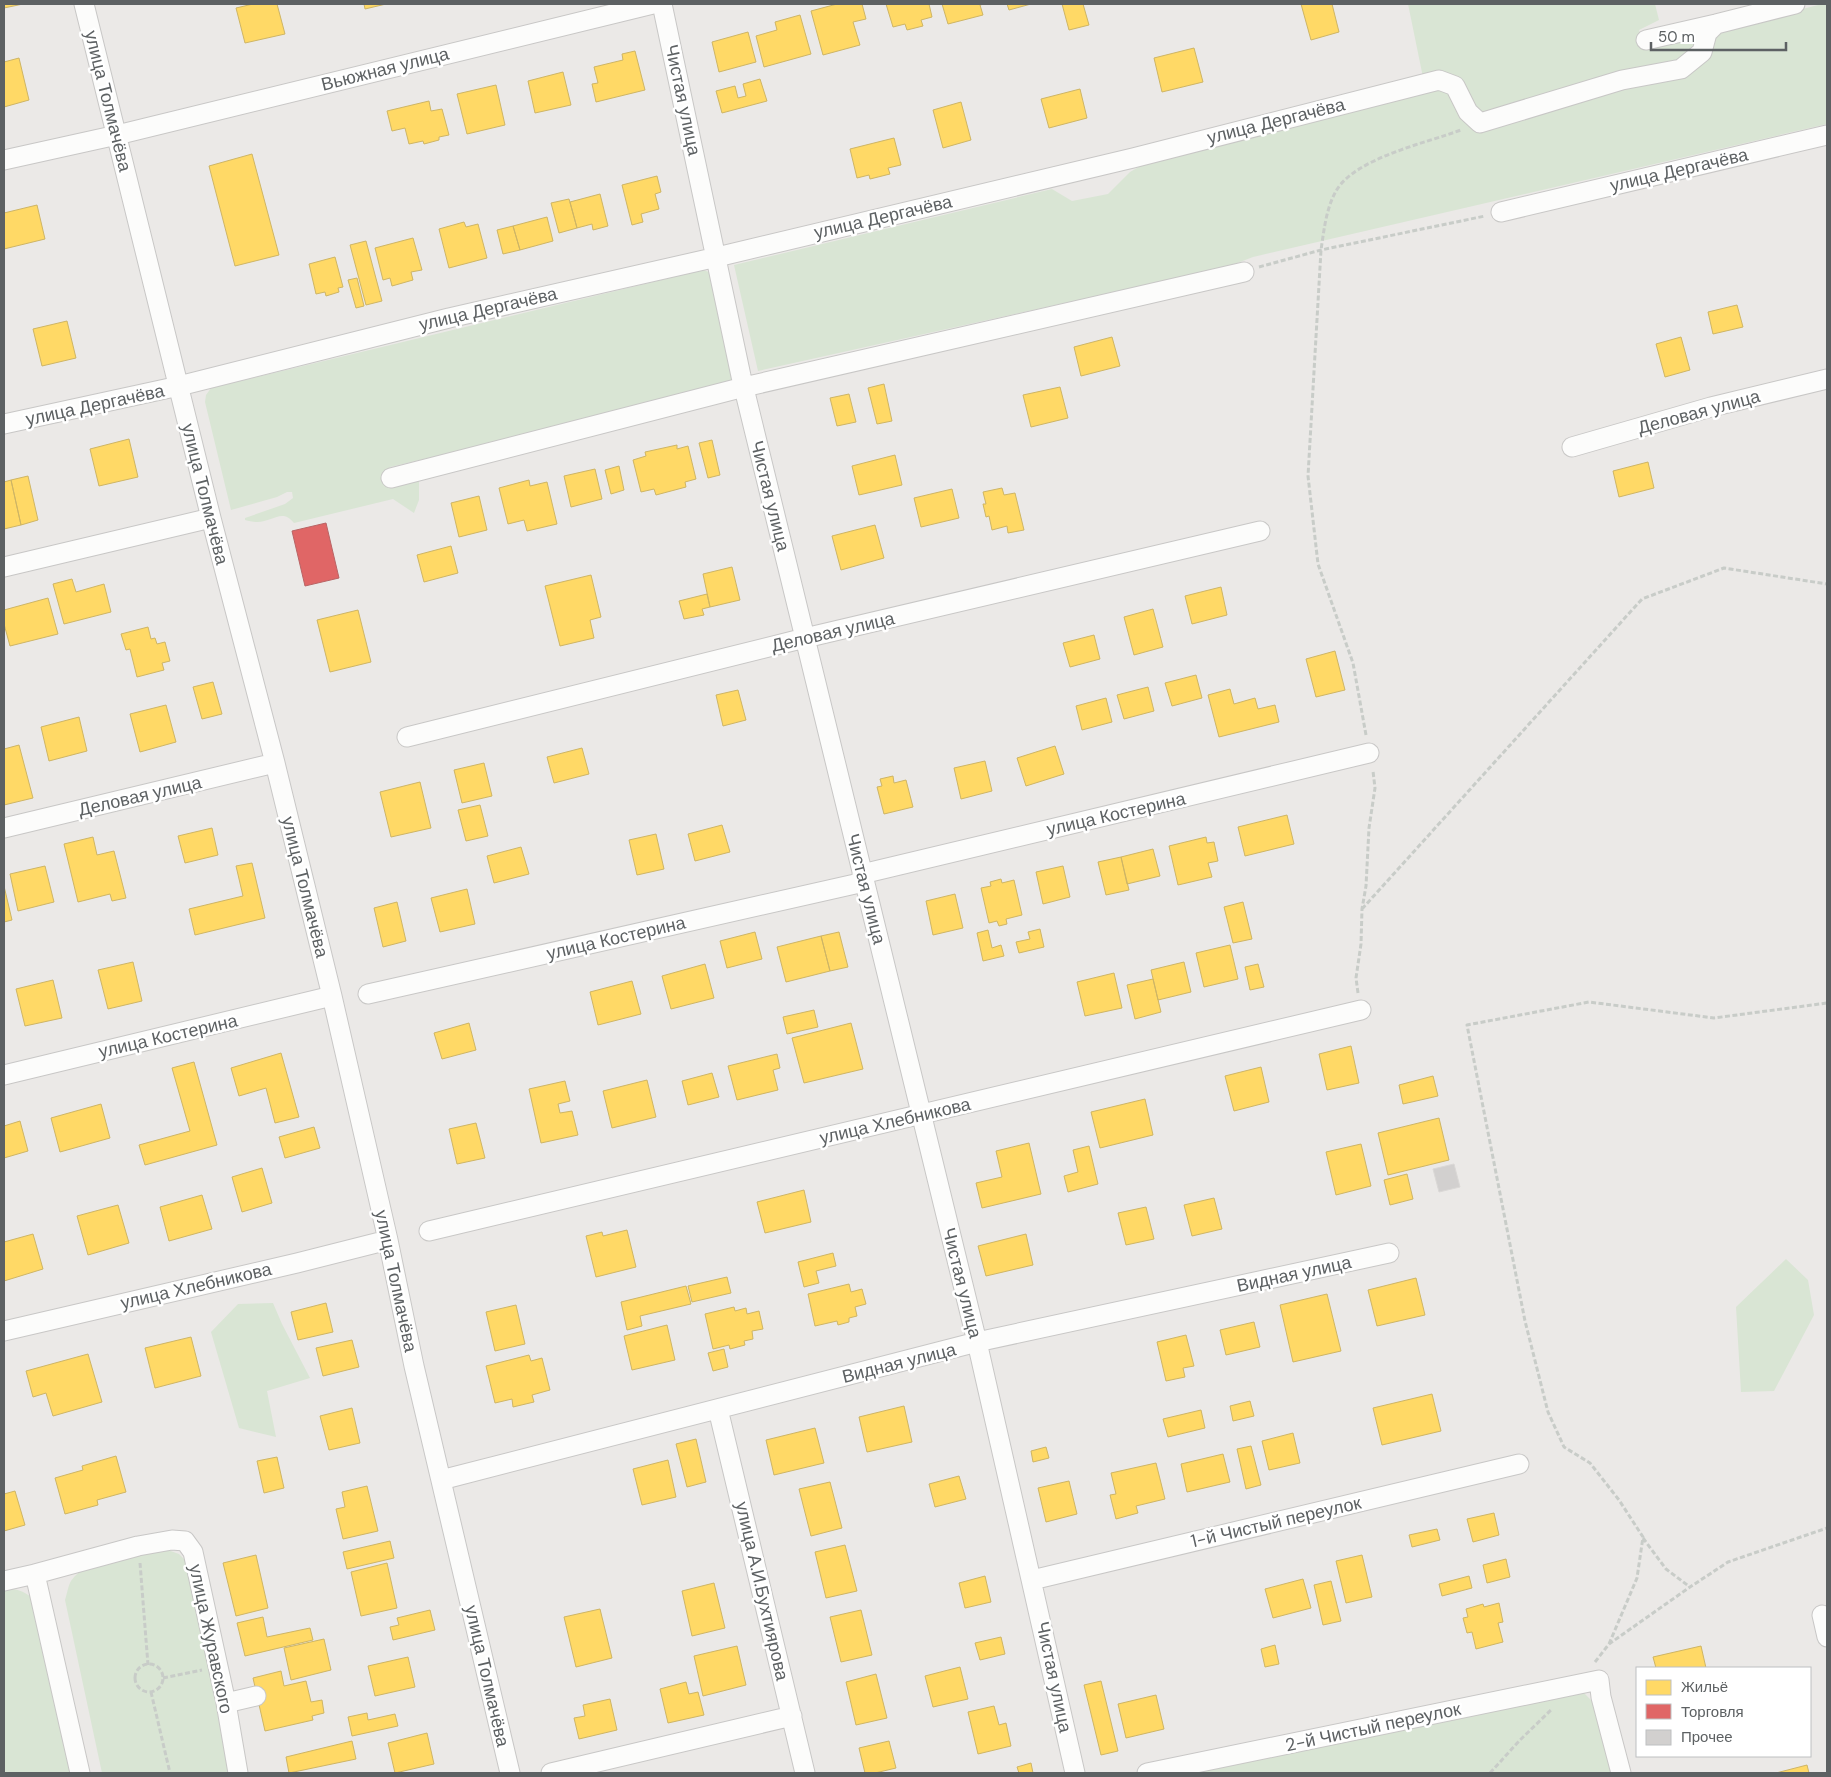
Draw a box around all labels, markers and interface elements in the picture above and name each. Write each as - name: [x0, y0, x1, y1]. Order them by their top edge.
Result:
- scale bar: [1651, 20, 1786, 52]
- text: 50 m: [1658, 27, 1695, 47]
- street label: улица Толмачёва: [79, 28, 137, 175]
- street label: Вьюжная улица: [319, 41, 452, 96]
- street label: Чистая улица: [660, 42, 707, 159]
- street label: улица Дергачёва: [1205, 92, 1348, 150]
- street label: улица Дергачёва: [1608, 142, 1751, 198]
- street label: улица Дергачёва: [812, 189, 955, 245]
- street label: улица Дергачёва: [417, 281, 560, 337]
- street label: улица Дергачёва: [24, 378, 167, 431]
- street label: Деловая улица: [1635, 384, 1764, 440]
- street label: улица Толмачёва: [176, 421, 234, 568]
- street label: Чистая улица: [745, 438, 796, 555]
- street label: Деловая улица: [769, 606, 898, 658]
- street label: Деловая улица: [76, 770, 205, 822]
- street label: улица Костерина: [1044, 786, 1189, 842]
- street label: улица Толмачёва: [276, 814, 334, 961]
- street label: Чистая улица: [841, 831, 892, 948]
- street label: улица Костерина: [544, 910, 689, 966]
- street label: улица Костерина: [96, 1008, 241, 1064]
- street label: улица Хлебникова: [817, 1092, 974, 1150]
- street label: улица Толмачёва: [369, 1208, 423, 1355]
- street label: Чистая улица: [937, 1225, 988, 1342]
- street label: Видная улица: [1235, 1250, 1354, 1298]
- street label: улица Хлебникова: [118, 1257, 275, 1315]
- street label: Видная улица: [840, 1337, 959, 1389]
- street label: 1-й Чистый переулок: [1189, 1491, 1364, 1553]
- street label: улица А.И.Бухтиярова: [730, 1499, 794, 1684]
- street label: улица Журавского: [183, 1562, 239, 1716]
- street label: улица Толмачёва: [459, 1603, 515, 1750]
- street label: Чистая улица: [1031, 1619, 1078, 1736]
- legend: [1636, 1667, 1811, 1757]
- text: Жильё: [1681, 1677, 1728, 1697]
- street label: 2-й Чистый переулок: [1283, 1697, 1463, 1757]
- text: Торговля: [1681, 1702, 1744, 1722]
- text: Прочее: [1681, 1727, 1733, 1747]

